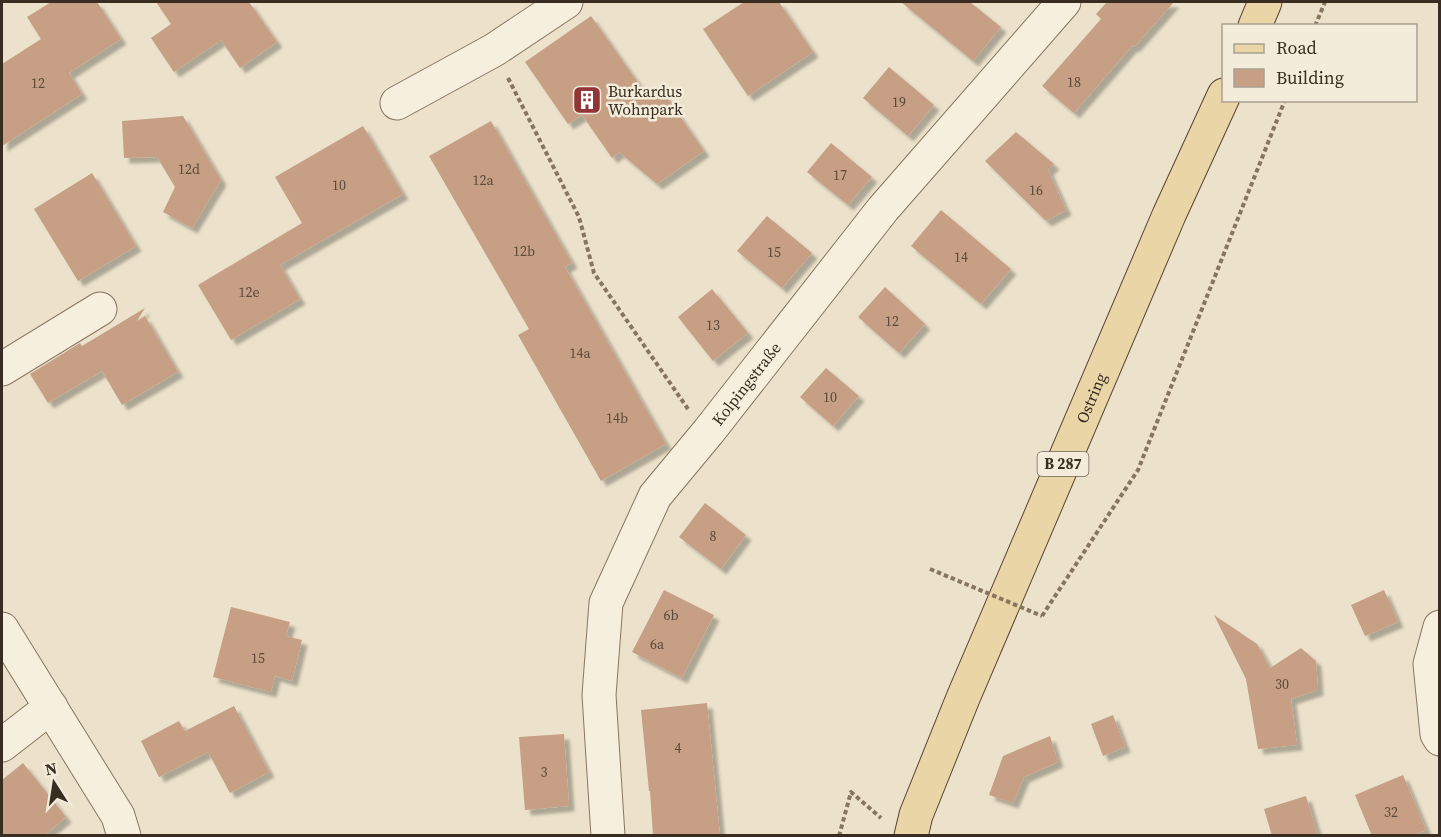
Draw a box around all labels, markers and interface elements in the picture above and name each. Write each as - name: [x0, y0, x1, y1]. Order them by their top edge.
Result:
- legend: [1222, 24, 1417, 102]
- text: Road: [1276, 35, 1317, 60]
- text: Building: [1276, 65, 1344, 90]
- house number: 18: [1067, 72, 1081, 92]
- house number: 12: [31, 73, 45, 93]
- place label: Burkardus Wohnpark: [608, 80, 683, 120]
- building icon: Burkardus Wohnpark: [571, 84, 603, 116]
- house number: 19: [892, 92, 906, 112]
- house number: 12d: [178, 159, 200, 179]
- house number: 17: [833, 165, 847, 185]
- house number: 12a: [472, 170, 494, 190]
- house number: 10: [332, 175, 346, 195]
- house number: 16: [1029, 180, 1043, 200]
- house number: 12b: [513, 241, 535, 261]
- house number: 15: [767, 242, 781, 262]
- house number: 14: [954, 247, 968, 267]
- house number: 12e: [238, 282, 260, 302]
- house number: 12: [885, 311, 899, 331]
- house number: 13: [706, 315, 720, 335]
- street label: Kolpingstraße: [707, 337, 786, 430]
- house number: 14a: [569, 343, 591, 363]
- street label: Ostring: [1071, 369, 1112, 427]
- house number: 10: [823, 387, 837, 407]
- house number: 14b: [606, 408, 628, 428]
- road number: B 287: [1038, 452, 1088, 476]
- house number: 8: [710, 526, 717, 546]
- house number: 6b: [663, 605, 679, 625]
- house number: 6a: [650, 634, 665, 654]
- house number: 15: [251, 648, 265, 668]
- house number: 30: [1275, 674, 1289, 694]
- house number: 4: [675, 738, 682, 758]
- north arrow: [24, 753, 84, 813]
- text: N: [43, 756, 59, 780]
- house number: 3: [541, 762, 548, 782]
- house number: 32: [1384, 802, 1398, 822]

